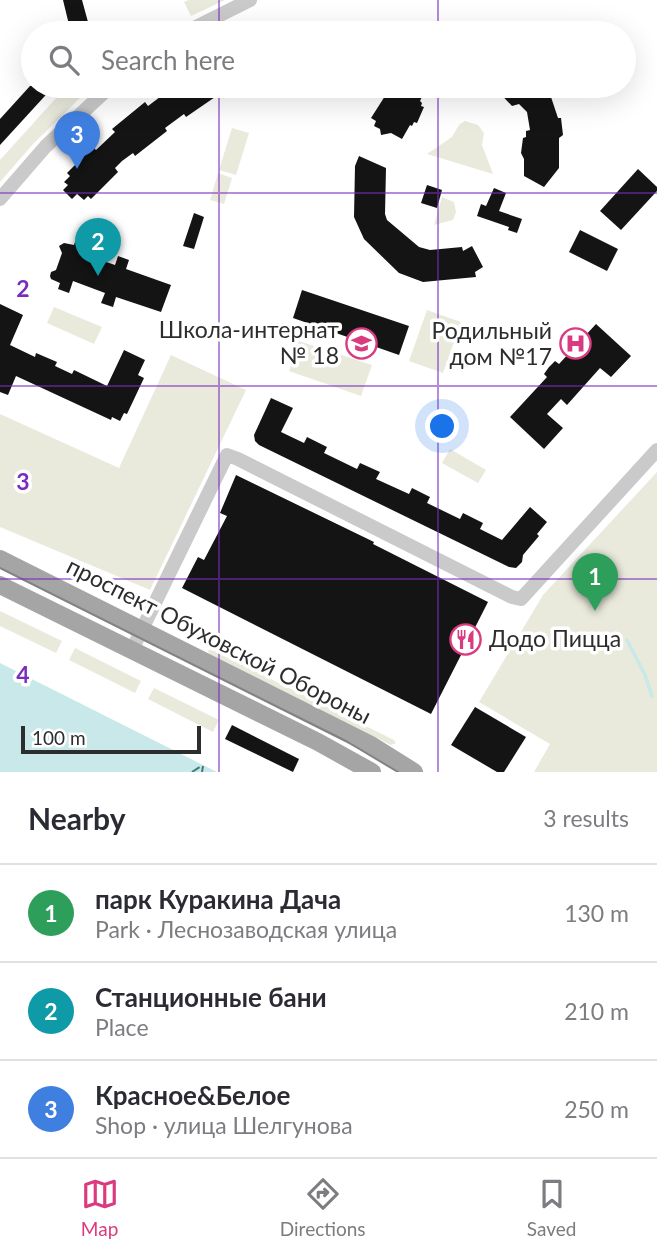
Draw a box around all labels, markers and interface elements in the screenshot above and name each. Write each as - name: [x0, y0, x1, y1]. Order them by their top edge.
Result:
- search box: [21, 21, 636, 98]
- icon: search: [45, 41, 83, 79]
- text: Search here: [101, 44, 235, 76]
- pin: 3: [54, 111, 100, 169]
- pin: 2: [75, 218, 121, 276]
- text: 2: [16, 274, 30, 302]
- place label: Школа-интернат № 18: [159, 315, 339, 369]
- place label: Родильный дом №17: [431, 316, 552, 370]
- school or university icon: Школа-интернат № 18: [345, 326, 379, 360]
- hospital icon: Родильный дом №17: [558, 327, 592, 361]
- your location: [425, 409, 459, 443]
- text: 3: [16, 467, 30, 495]
- street label: проспект Обуховской Обороны: [63, 551, 376, 729]
- pin: 1: [572, 553, 618, 611]
- restaurant icon: Додо Пицца: [449, 622, 483, 656]
- place label: Додо Пицца: [489, 624, 621, 652]
- text: 4: [16, 660, 30, 688]
- scale bar: [21, 723, 201, 755]
- text: 100 m: [32, 726, 86, 749]
- text: Nearby: [28, 800, 126, 836]
- text: 3 results: [543, 804, 629, 832]
- text: парк Куракина Дача: [95, 883, 341, 915]
- text: 1: [44, 899, 58, 927]
- text: 130 m: [564, 899, 629, 927]
- text: Park · Леснозаводская улица: [95, 915, 397, 943]
- text: Станционные бани: [95, 981, 327, 1013]
- text: 2: [44, 997, 58, 1025]
- text: 210 m: [564, 997, 629, 1025]
- text: Place: [95, 1013, 149, 1041]
- text: Красное&Белое: [95, 1079, 290, 1111]
- text: 3: [44, 1095, 58, 1123]
- text: 250 m: [564, 1095, 629, 1123]
- text: Shop · улица Шелгунова: [95, 1111, 353, 1139]
- tab: Map: [81, 1175, 119, 1240]
- tab: Directions: [280, 1175, 366, 1240]
- tab: Saved: [527, 1175, 576, 1240]

